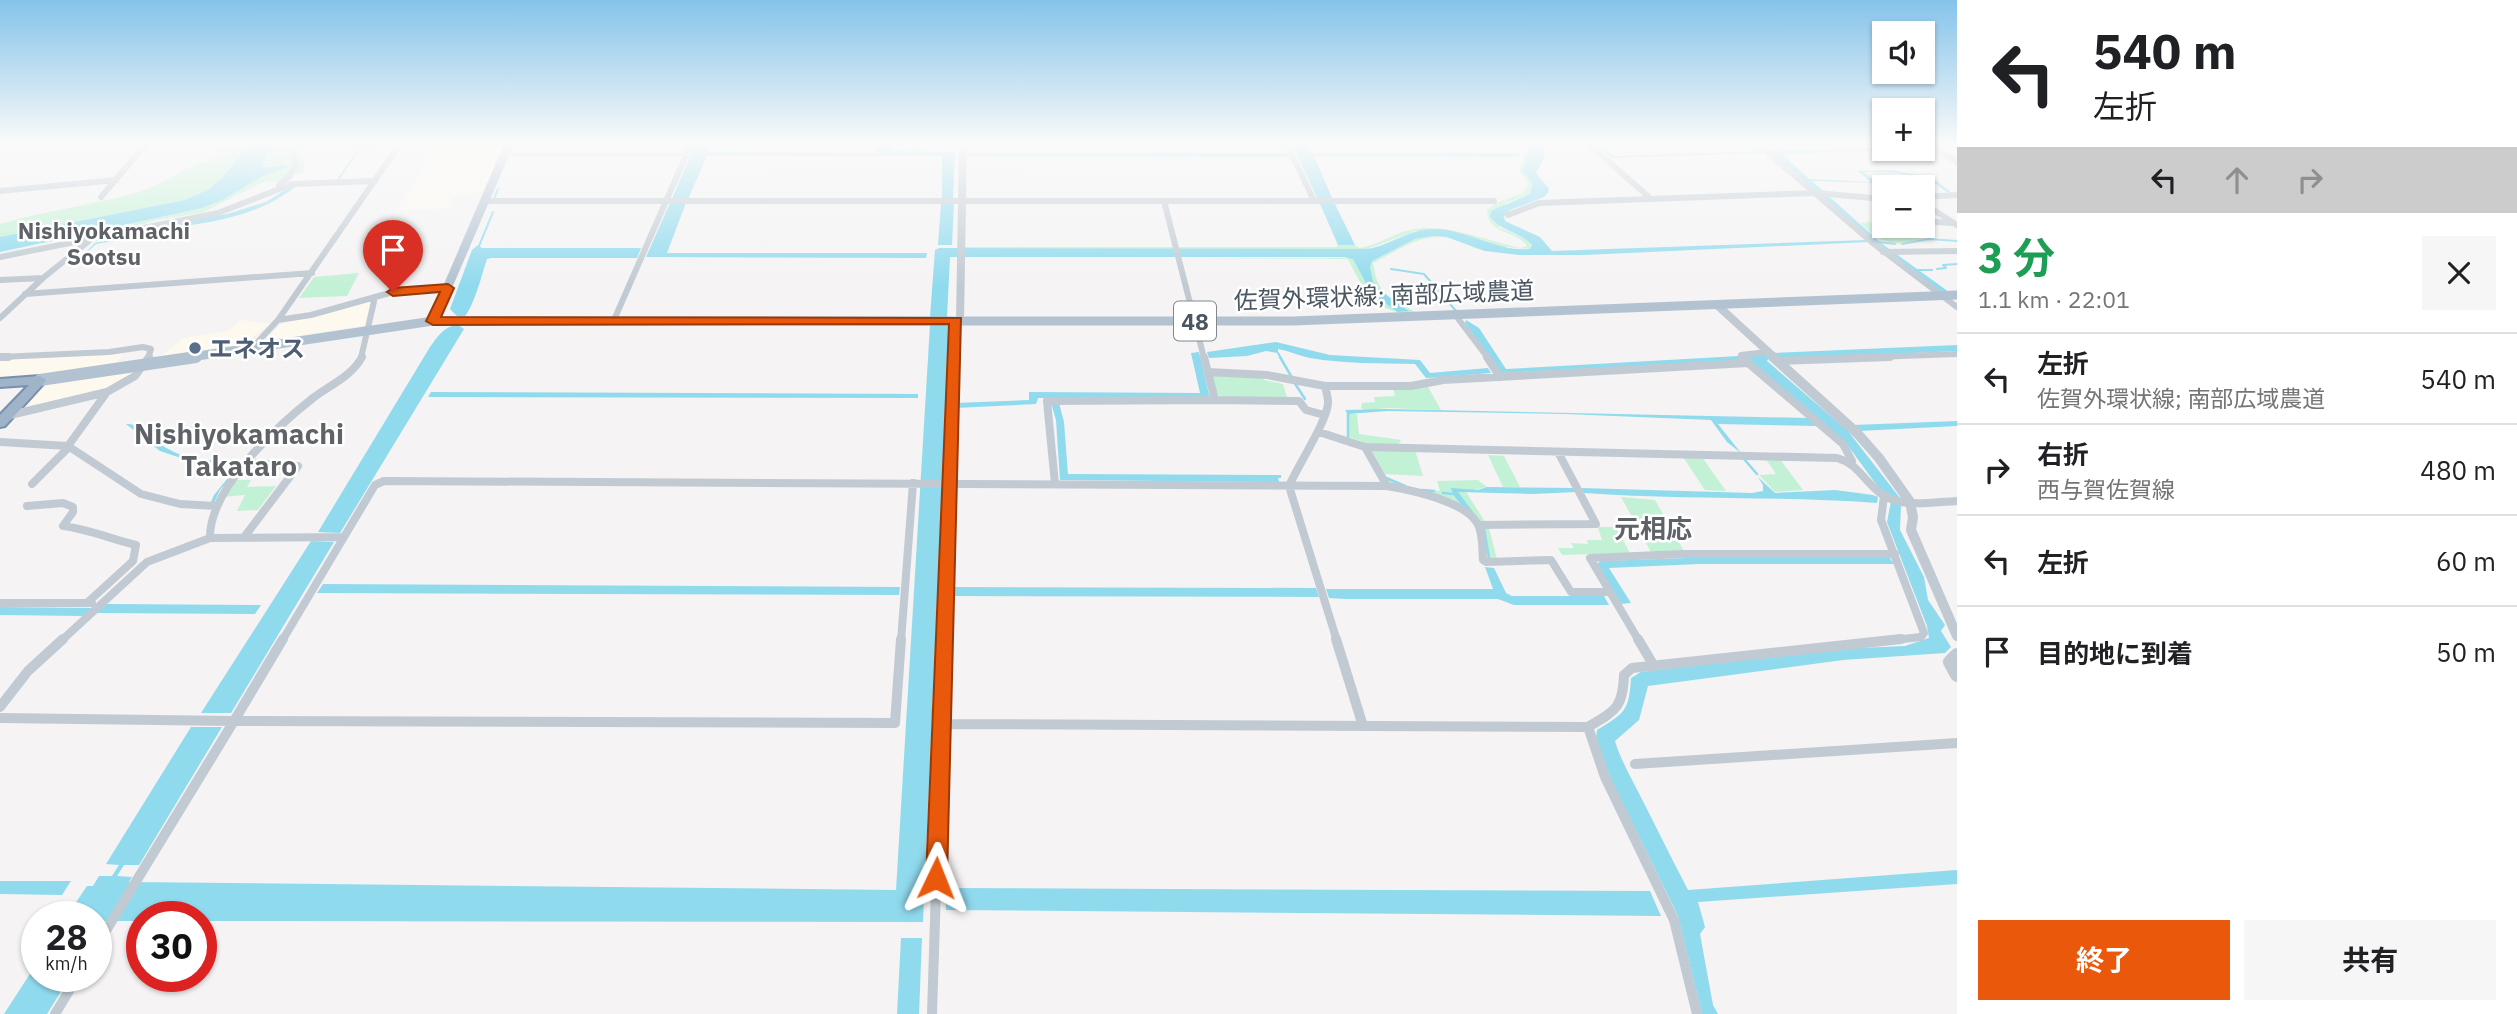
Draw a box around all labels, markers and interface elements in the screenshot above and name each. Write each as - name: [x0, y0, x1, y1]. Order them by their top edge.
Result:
- text: 540 m: [2093, 19, 2237, 82]
- map controls: [1872, 21, 1935, 238]
- button: sound: [1872, 21, 1935, 84]
- icon: left: [1978, 28, 2069, 119]
- text: 左折: [2093, 85, 2157, 127]
- button: +: [1872, 98, 1935, 161]
- icon: left: [2145, 161, 2183, 199]
- icon: ahead: [2218, 161, 2256, 199]
- icon: right: [2291, 161, 2329, 199]
- button: −: [1872, 175, 1935, 238]
- district label: Nishiyokamachi Sootsu: [18, 215, 190, 271]
- pin: [363, 220, 423, 292]
- text: 3 分: [1978, 230, 2055, 285]
- icon: arrive: [374, 231, 412, 269]
- button: close: [2422, 236, 2496, 310]
- street label: 佐賀外環状線; 南部広域農道: [1233, 274, 1535, 316]
- text: 1.1 km · 22:01: [1978, 284, 2130, 314]
- road number: 48: [1174, 302, 1216, 340]
- place label: エネオス: [209, 332, 305, 364]
- marker: エネオス: [187, 340, 203, 356]
- text: 左折: [2037, 346, 2089, 380]
- icon: left: [1978, 360, 2016, 398]
- text: 540 m: [2420, 362, 2496, 396]
- text: 佐賀外環状線; 南部広域農道: [2037, 383, 2325, 413]
- district label: Nishiyokamachi Takataro: [134, 415, 344, 484]
- text: 右折: [2037, 437, 2089, 471]
- icon: right: [1978, 451, 2016, 489]
- text: 480 m: [2420, 453, 2496, 487]
- text: 西与賀佐賀線: [2037, 474, 2175, 504]
- district label: 元相応: [1614, 511, 1692, 545]
- icon: left: [1978, 542, 2016, 580]
- text: 60 m: [2436, 544, 2496, 578]
- text: 左折: [2037, 545, 2089, 579]
- icon: arrive: [1978, 633, 2016, 671]
- text: 50 m: [2436, 635, 2496, 669]
- text: 目的地に到着: [2037, 636, 2193, 670]
- position arrow: [899, 841, 973, 915]
- speed limit sign: 30: [126, 901, 217, 992]
- text: 28: [45, 914, 88, 960]
- button: 終了: [1978, 920, 2230, 1000]
- button: 共有: [2244, 920, 2496, 1000]
- text: km/h: [45, 952, 88, 975]

